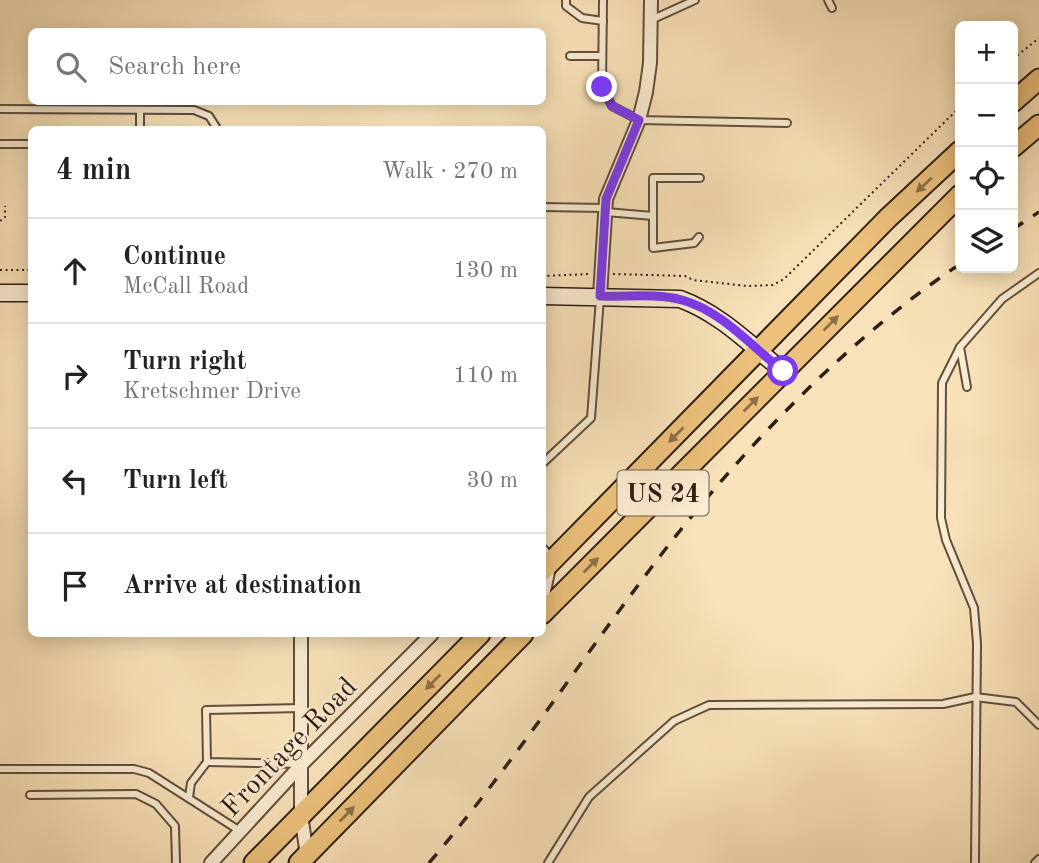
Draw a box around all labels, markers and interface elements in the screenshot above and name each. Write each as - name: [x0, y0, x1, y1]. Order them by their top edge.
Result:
- map controls: [955, 21, 1018, 273]
- button: +: [955, 21, 1018, 84]
- search box: [28, 28, 546, 105]
- icon: search: [52, 48, 90, 86]
- text: Search here: [108, 54, 241, 80]
- route end: [586, 71, 617, 102]
- button: −: [955, 84, 1018, 147]
- button: locate: [955, 147, 1018, 210]
- text: 4 min: [56, 156, 131, 186]
- text: Walk · 270 m: [382, 160, 518, 183]
- one-way arrow: [916, 176, 933, 192]
- button: layers: [955, 210, 1018, 273]
- text: Continue: [123, 244, 226, 270]
- icon: ahead: [56, 252, 94, 290]
- text: 130 m: [453, 259, 518, 282]
- text: McCall Road: [123, 275, 249, 298]
- one-way arrow: [823, 315, 840, 332]
- text: Turn right: [123, 349, 246, 375]
- route start: [767, 355, 798, 386]
- icon: right: [56, 357, 94, 395]
- text: 110 m: [453, 364, 518, 387]
- text: Kretschmer Drive: [123, 380, 301, 403]
- one-way arrow: [743, 396, 759, 412]
- one-way arrow: [668, 427, 684, 443]
- icon: left: [56, 462, 94, 500]
- text: Turn left: [123, 468, 228, 494]
- text: 30 m: [467, 469, 518, 492]
- road number: US 24: [618, 471, 708, 516]
- one-way arrow: [582, 557, 599, 574]
- icon: arrive: [56, 567, 94, 605]
- text: Arrive at destination: [123, 573, 362, 599]
- street label: Frontage Road: [217, 673, 363, 823]
- one-way arrow: [425, 673, 441, 690]
- one-way arrow: [338, 806, 354, 823]

